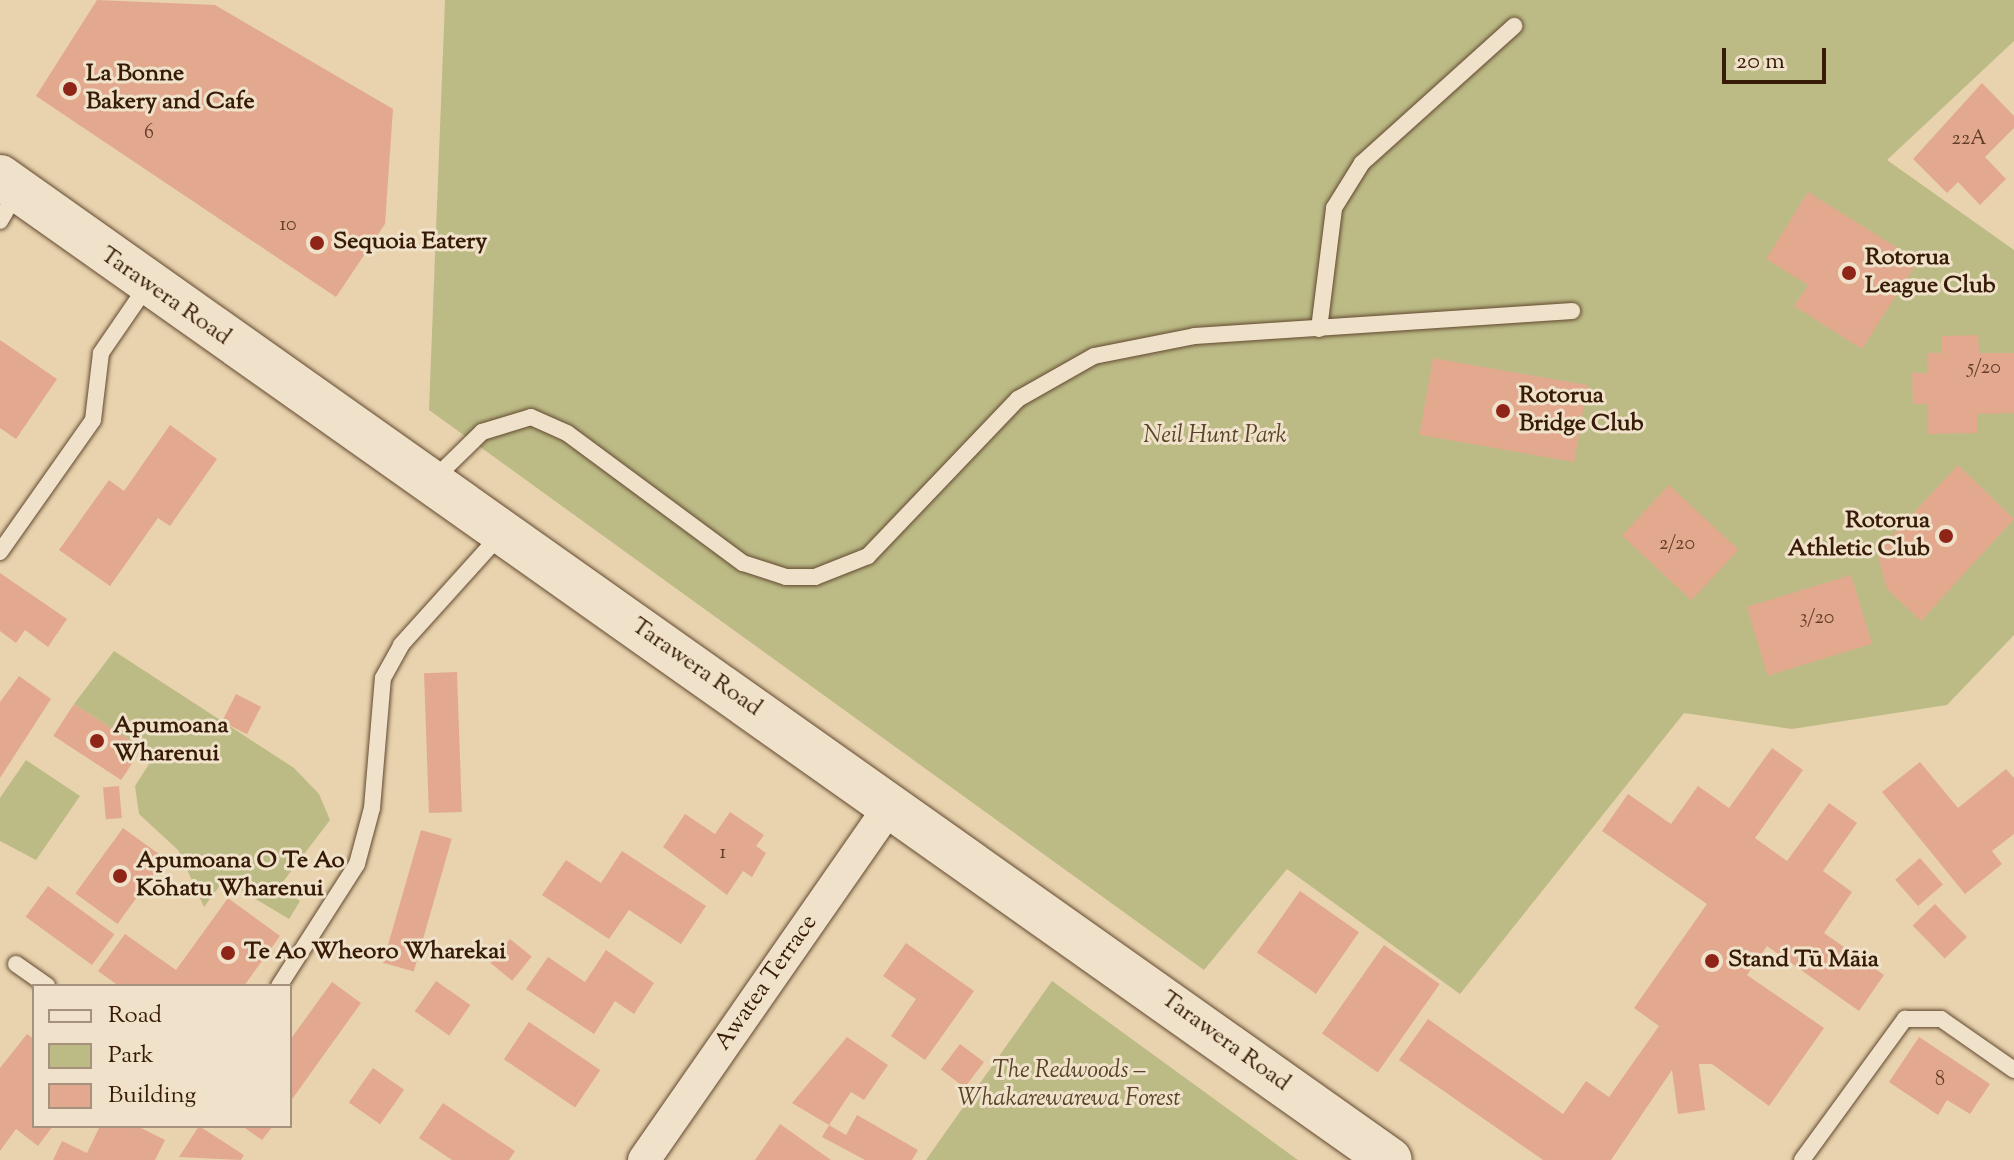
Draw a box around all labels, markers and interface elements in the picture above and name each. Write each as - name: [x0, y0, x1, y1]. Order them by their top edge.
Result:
- scale bar: [1726, 32, 1830, 82]
- text: 20 m: [1736, 45, 1785, 79]
- place label: La Bonne Bakery and Cafe: [86, 61, 255, 117]
- marker: La Bonne Bakery and Cafe: [61, 80, 79, 98]
- house number: 6: [144, 121, 154, 145]
- house number: 22A: [1952, 127, 1986, 151]
- house number: 10: [279, 213, 297, 237]
- place label: Sequoia Eatery: [333, 229, 487, 257]
- marker: Sequoia Eatery: [308, 234, 326, 252]
- street label: Tarawera Road: [94, 241, 236, 353]
- place label: Rotorua League Club: [1865, 245, 1996, 301]
- marker: Rotorua League Club: [1840, 264, 1858, 282]
- house number: 5/20: [1967, 356, 2001, 380]
- place label: Rotorua Bridge Club: [1519, 383, 1644, 439]
- marker: Rotorua Bridge Club: [1494, 402, 1512, 420]
- park label: Neil Hunt Park: [1143, 423, 1287, 451]
- place label: Rotorua Athletic Club: [1788, 508, 1930, 564]
- marker: Rotorua Athletic Club: [1937, 527, 1955, 545]
- house number: 2/20: [1659, 532, 1695, 556]
- house number: 3/20: [1800, 606, 1834, 630]
- street label: Tarawera Road: [625, 612, 767, 724]
- place label: Apumoana Wharenui: [113, 713, 228, 769]
- marker: Apumoana Wharenui: [88, 732, 106, 750]
- house number: 1: [720, 841, 726, 865]
- place label: Apumoana O Te Ao Kōhatu Wharenui: [136, 848, 345, 904]
- marker: Apumoana O Te Ao Kōhatu Wharenui: [111, 867, 129, 885]
- street label: Awatea Terrace: [710, 910, 824, 1056]
- place label: Te Ao Wheoro Wharekai: [244, 939, 506, 967]
- marker: Te Ao Wheoro Wharekai: [219, 944, 237, 962]
- place label: Stand Tū Māia: [1728, 947, 1879, 975]
- marker: Stand Tū Māia: [1703, 952, 1721, 970]
- legend: [32, 984, 292, 1128]
- street label: Tarawera Road: [1155, 985, 1295, 1099]
- text: Road: [108, 999, 162, 1033]
- text: Park: [108, 1039, 154, 1073]
- park label: The Redwoods – Whakarewarewa Forest: [957, 1058, 1181, 1114]
- house number: 8: [1935, 1068, 1945, 1092]
- text: Building: [108, 1079, 196, 1113]

